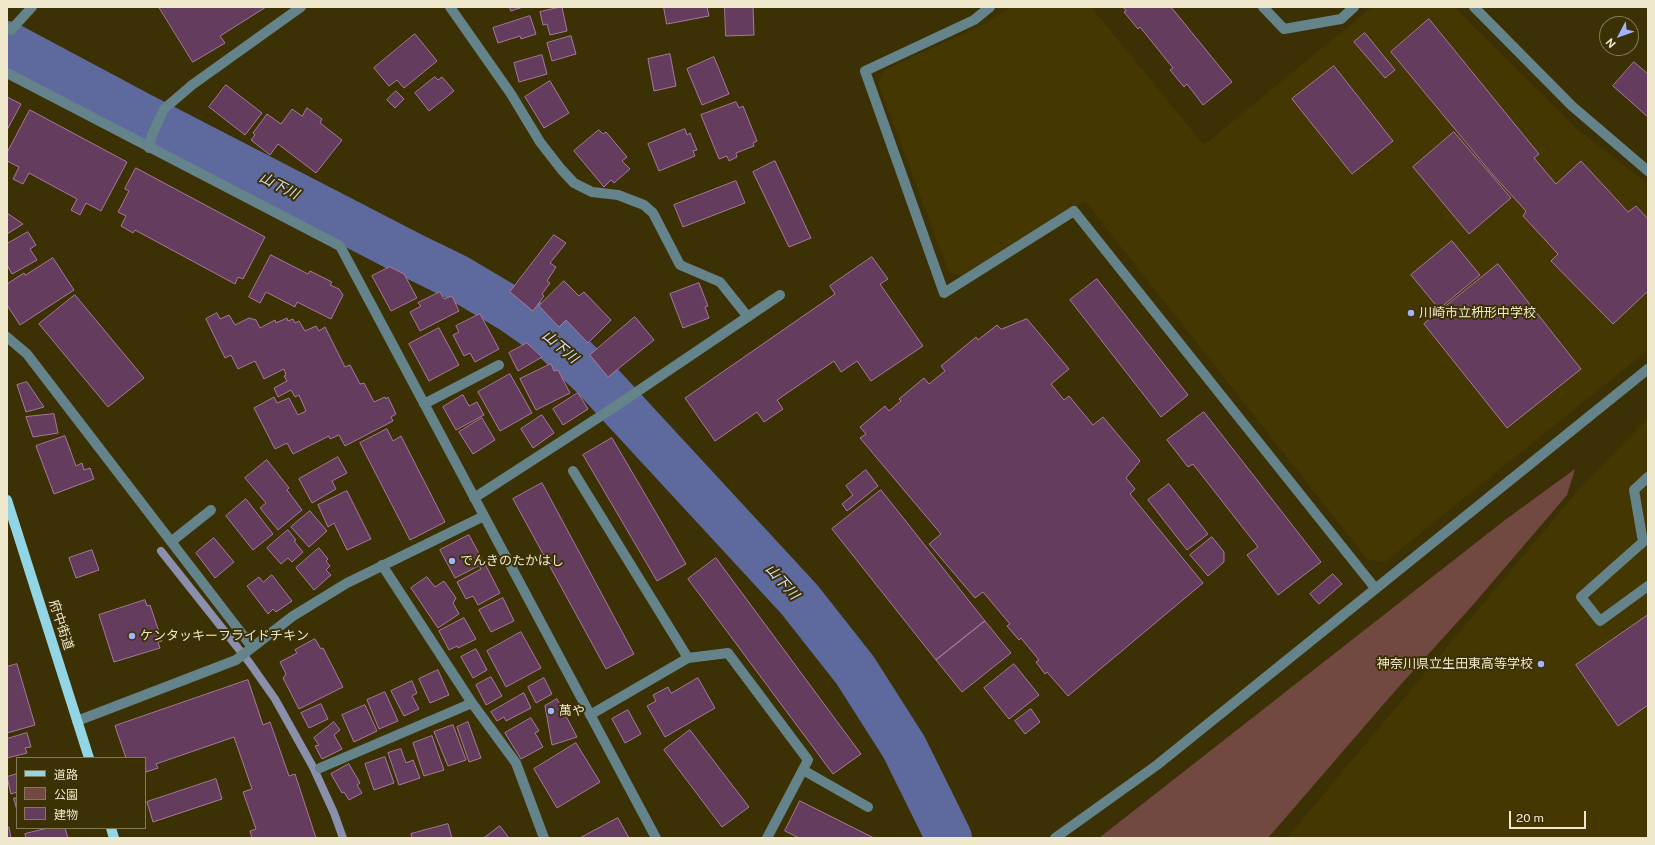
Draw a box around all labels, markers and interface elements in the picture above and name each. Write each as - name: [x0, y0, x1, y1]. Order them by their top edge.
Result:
- north arrow: [1599, 16, 1639, 56]
- text: N: [1603, 36, 1618, 50]
- water label: 山下川: [256, 169, 302, 203]
- place label: 川崎市立枡形中学校: [1419, 305, 1536, 321]
- marker: 川崎市立枡形中学校: [1406, 308, 1416, 318]
- water label: 山下川: [539, 327, 581, 367]
- place label: でんきのたかはし: [460, 553, 564, 569]
- marker: でんきのたかはし: [447, 556, 457, 566]
- water label: 山下川: [762, 561, 802, 603]
- street label: 府中街道: [46, 598, 76, 652]
- place label: ケンタッキーフライドチキン: [140, 628, 309, 644]
- marker: ケンタッキーフライドチキン: [127, 631, 137, 641]
- place label: 神奈川県立生田東高等学校: [1377, 656, 1533, 672]
- marker: 神奈川県立生田東高等学校: [1536, 659, 1546, 669]
- place label: 萬や: [559, 703, 585, 719]
- marker: 萬や: [546, 706, 556, 716]
- legend: [16, 757, 146, 829]
- text: 道路: [54, 768, 78, 782]
- text: 公園: [54, 788, 78, 802]
- scale bar: [1511, 803, 1588, 829]
- text: 建物: [54, 808, 78, 822]
- text: 20 m: [1516, 811, 1544, 825]

